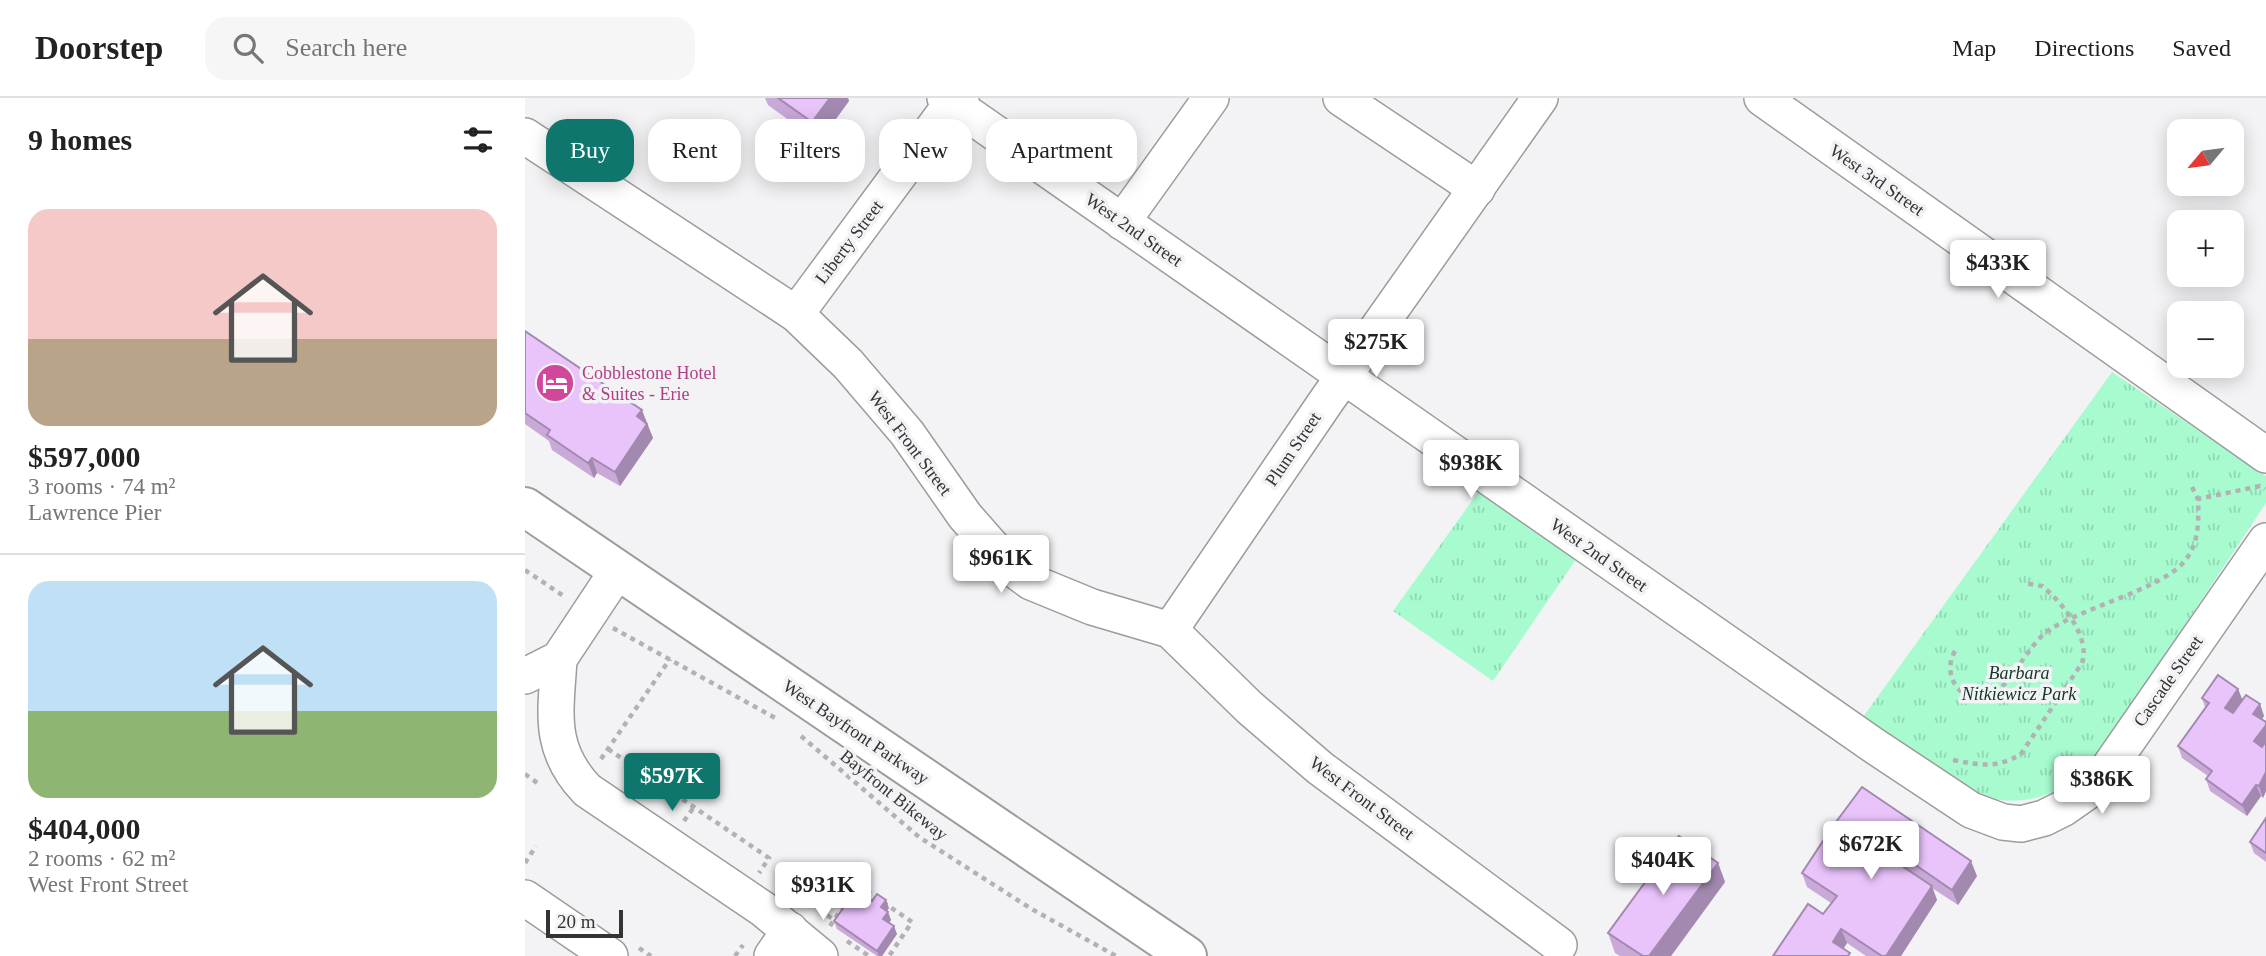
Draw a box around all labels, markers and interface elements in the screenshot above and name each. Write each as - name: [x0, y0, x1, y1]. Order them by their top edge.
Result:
- search box: [205, 17, 695, 80]
- icon: search: [229, 29, 267, 67]
- text: Doorstep: [35, 30, 163, 66]
- text: Search here: [285, 33, 407, 62]
- text: Map: [1952, 35, 1996, 61]
- text: Directions: [2034, 35, 2134, 61]
- text: Saved: [2172, 35, 2231, 61]
- chip: Buy: [546, 119, 634, 182]
- chip: Rent: [648, 119, 741, 182]
- chip: Filters: [755, 119, 865, 182]
- chip: New: [879, 119, 972, 182]
- chip: Apartment: [986, 119, 1137, 182]
- north arrow: [2167, 119, 2243, 196]
- map controls: [2167, 119, 2244, 378]
- icon: filters: [459, 121, 497, 159]
- text: 9 homes: [28, 123, 132, 156]
- street label: West 3rd Street: [1826, 140, 1928, 220]
- street label: West 2nd Street: [1082, 189, 1186, 271]
- street label: Liberty Street: [811, 196, 887, 288]
- button: +: [2167, 210, 2244, 287]
- pin: $433K: [1949, 240, 2047, 300]
- text: $433K: [1966, 250, 2030, 275]
- icon: home: [200, 255, 326, 381]
- button: −: [2167, 301, 2244, 378]
- pin: $275K: [1327, 320, 1425, 379]
- text: $275K: [1344, 329, 1408, 354]
- hotel icon: Cobblestone Hotel & Suites - Erie: [534, 362, 576, 404]
- place label: Cobblestone Hotel & Suites - Erie: [582, 363, 716, 404]
- street label: West Front Street: [864, 387, 956, 499]
- street label: Plum Street: [1261, 408, 1325, 490]
- text: $597,000: [28, 440, 141, 473]
- pin: $938K: [1422, 440, 1520, 500]
- text: $938K: [1439, 450, 1503, 475]
- text: 3 rooms · 74 m²: [28, 474, 175, 499]
- text: Lawrence Pier: [28, 500, 161, 525]
- street label: West 2nd Street: [1547, 514, 1651, 596]
- pin: $961K: [952, 536, 1050, 595]
- text: $961K: [969, 545, 1033, 570]
- icon: home: [200, 627, 326, 753]
- street label: Cascade Street: [2129, 632, 2207, 730]
- park label: Barbara Nitkiewicz Park: [1961, 663, 2077, 704]
- street label: West Bayfront Parkway: [779, 676, 933, 788]
- street label: Bayfront Bikeway: [836, 746, 952, 844]
- street label: West Front Street: [1306, 752, 1418, 844]
- pin: $597K: [623, 754, 721, 813]
- pin: $386K: [2053, 756, 2151, 816]
- text: $597K: [640, 763, 704, 788]
- text: $386K: [2070, 766, 2134, 791]
- text: $404,000: [28, 812, 141, 845]
- pin: $672K: [1822, 822, 1920, 881]
- text: $672K: [1839, 831, 1903, 856]
- pin: $404K: [1614, 838, 1712, 897]
- text: 2 rooms · 62 m²: [28, 846, 175, 871]
- text: $404K: [1631, 847, 1695, 872]
- pin: $931K: [774, 862, 872, 922]
- text: West Front Street: [28, 872, 188, 897]
- text: $931K: [791, 872, 855, 897]
- scale bar: [546, 907, 623, 939]
- text: 20 m: [557, 911, 596, 932]

